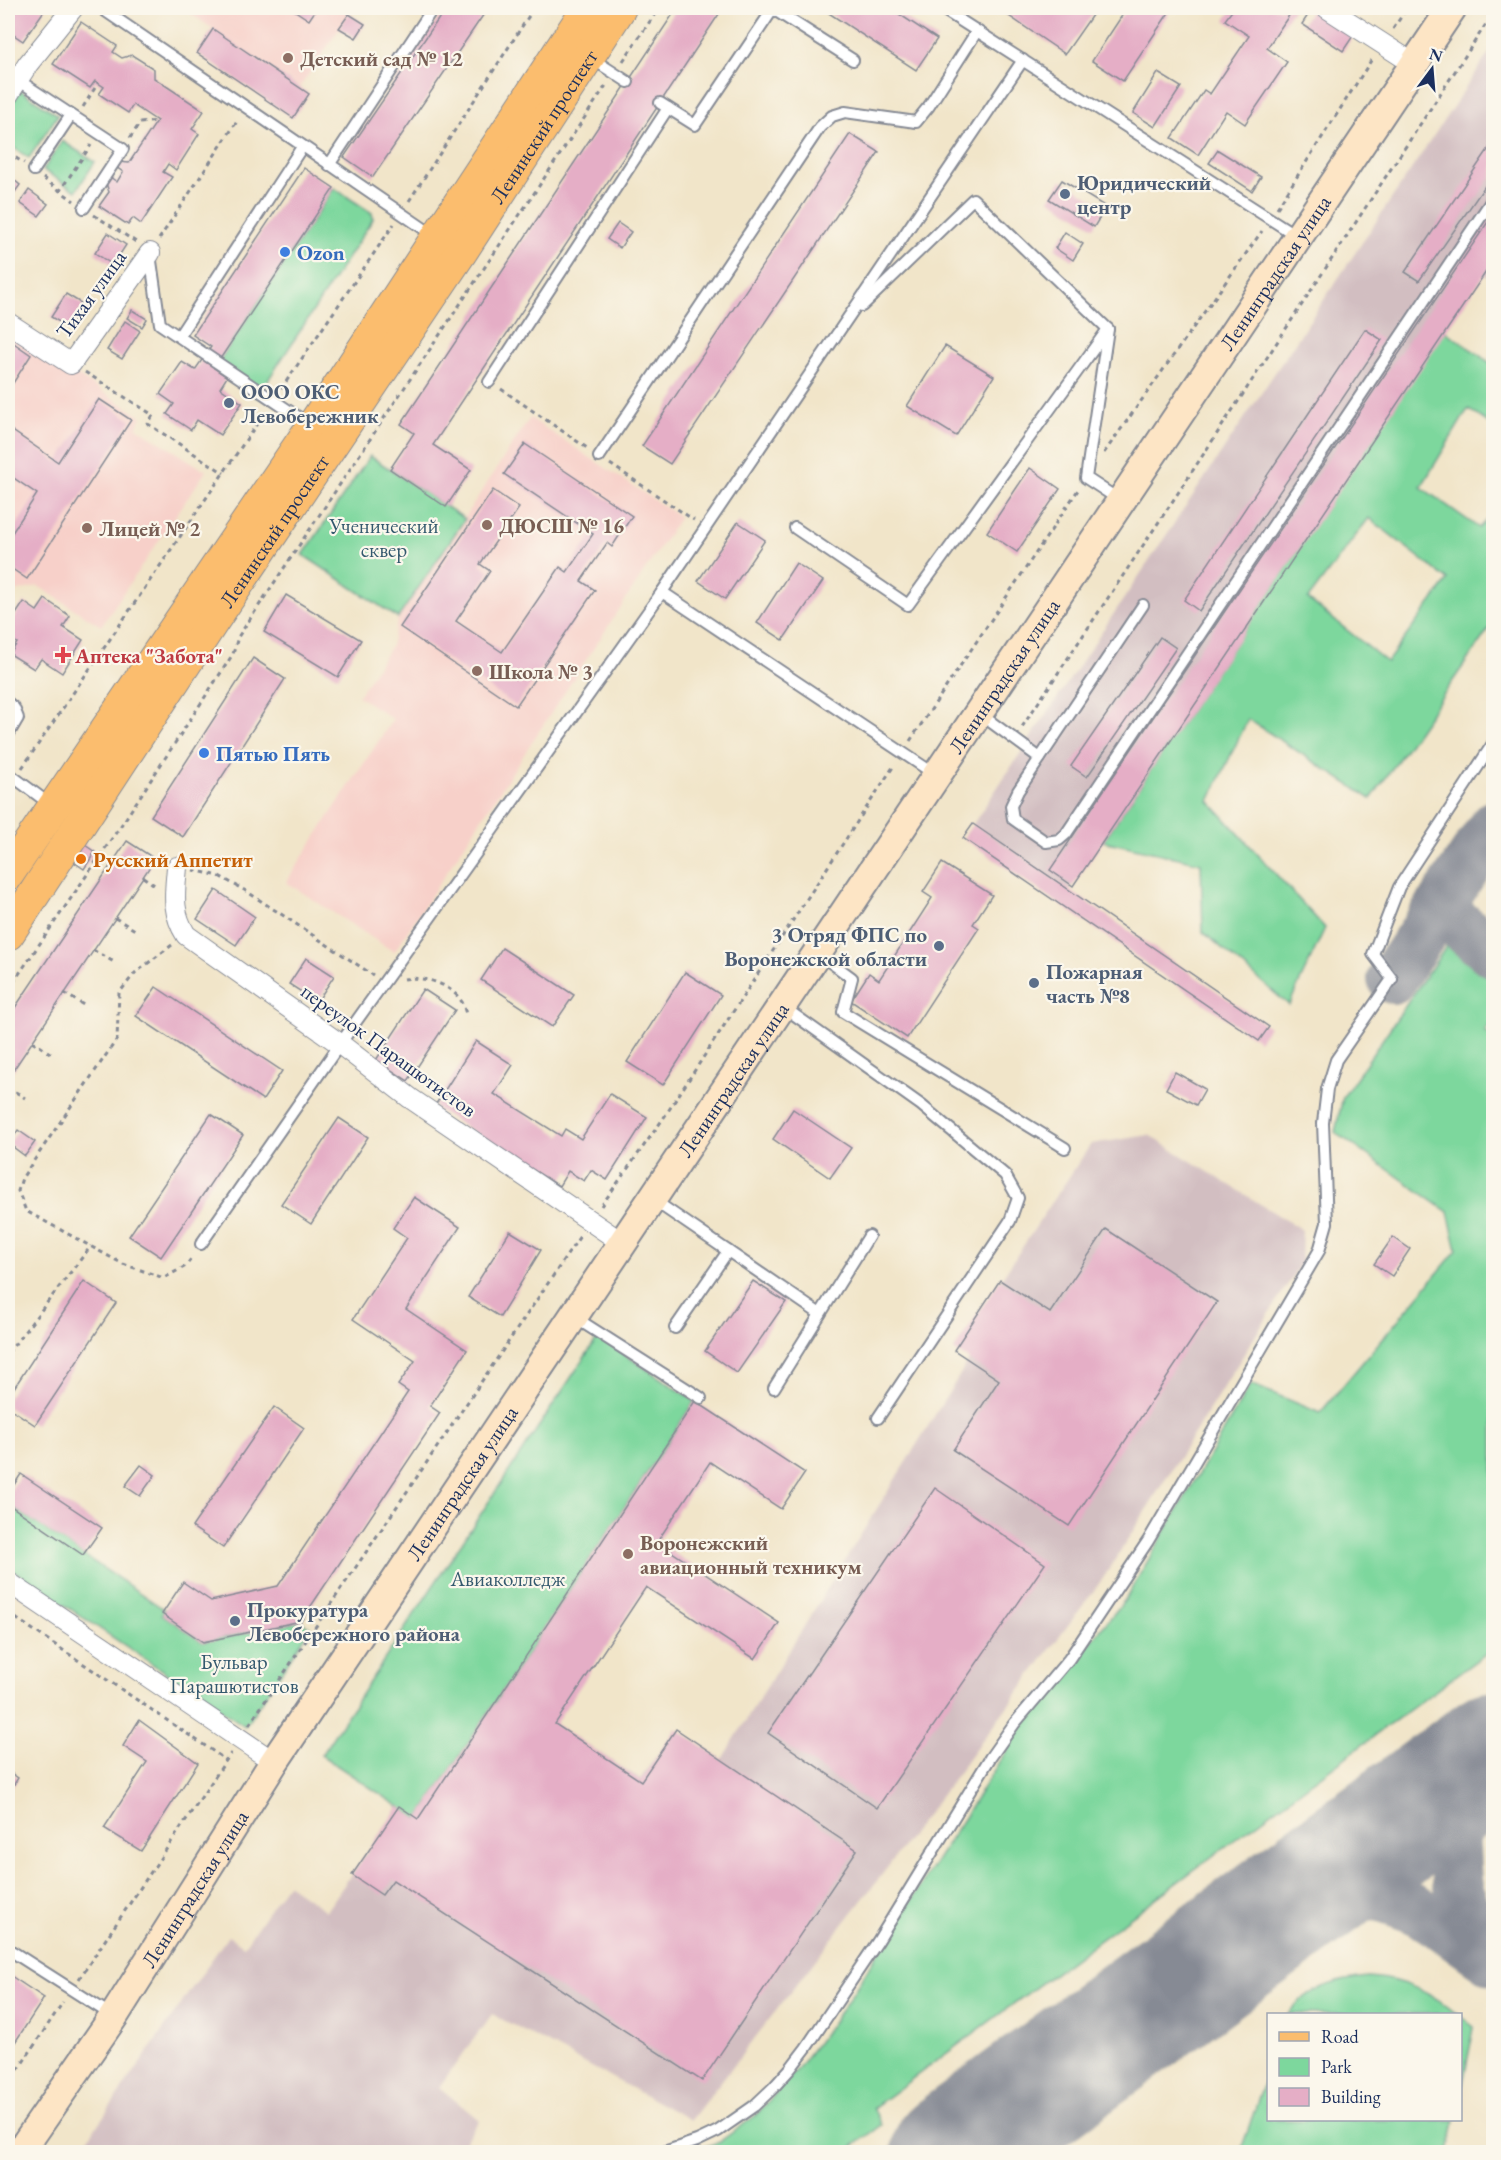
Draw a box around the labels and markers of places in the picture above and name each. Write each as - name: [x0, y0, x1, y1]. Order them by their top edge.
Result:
- place label: Детский сад № 12: [300, 45, 463, 72]
- marker: Детский сад № 12: [281, 51, 295, 65]
- place label: Юридический центр: [1077, 169, 1211, 220]
- marker: Юридический центр: [1058, 187, 1072, 201]
- place label: Ozon: [297, 239, 345, 266]
- marker: Ozon: [278, 245, 292, 259]
- place label: ООО ОКС Левобережник: [241, 378, 379, 429]
- marker: ООО ОКС Левобережник: [222, 396, 236, 410]
- place label: ДЮСШ № 16: [499, 512, 624, 539]
- place label: Лицей № 2: [99, 515, 200, 542]
- marker: ДЮСШ № 16: [480, 518, 494, 532]
- marker: Лицей № 2: [80, 521, 94, 535]
- place label: Аптека "Забота": [74, 642, 223, 669]
- marker: Аптека "Забота": [56, 648, 70, 662]
- place label: Школа № 3: [489, 658, 593, 685]
- marker: Школа № 3: [470, 664, 484, 678]
- place label: Пятью Пять: [216, 740, 330, 767]
- marker: Пятью Пять: [197, 746, 211, 760]
- place label: Русский Аппетит: [93, 846, 253, 873]
- marker: Русский Аппетит: [74, 852, 88, 866]
- place label: 3 Отряд ФПС по Воронежской области: [724, 921, 927, 972]
- marker: 3 Отряд ФПС по Воронежской области: [932, 939, 946, 953]
- place label: Пожарная часть №8: [1046, 958, 1143, 1009]
- marker: Пожарная часть №8: [1027, 976, 1041, 990]
- place label: Воронежский авиационный техникум: [640, 1529, 862, 1580]
- marker: Воронежский авиационный техникум: [621, 1547, 635, 1561]
- place label: Прокуратура Левобережного района: [247, 1596, 461, 1647]
- marker: Прокуратура Левобережного района: [228, 1614, 242, 1628]

